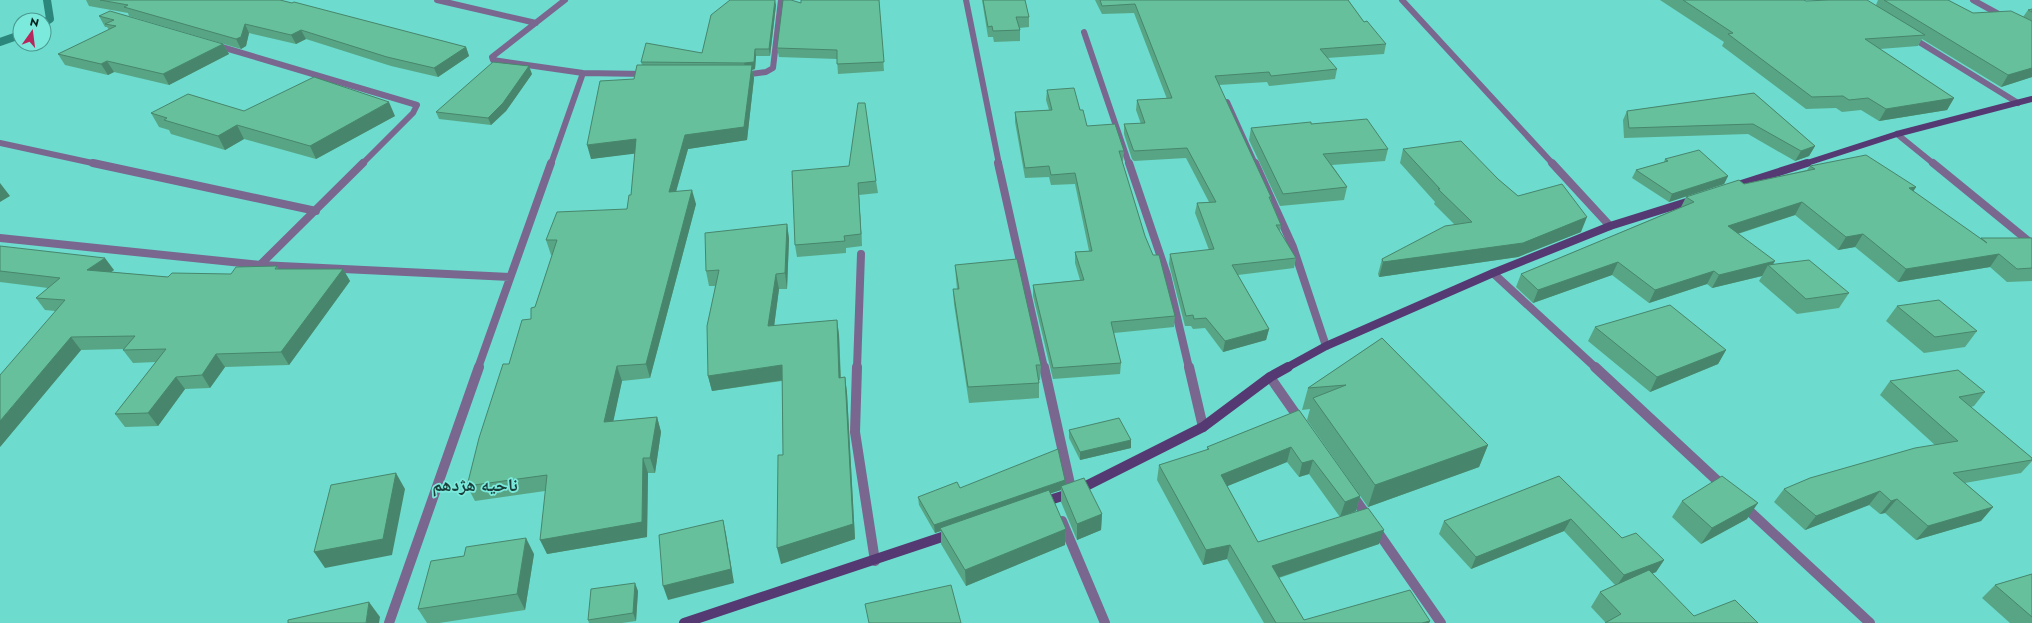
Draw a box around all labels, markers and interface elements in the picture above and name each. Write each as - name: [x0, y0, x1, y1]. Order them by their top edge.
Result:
- north arrow: [12, 12, 52, 52]
- text: N: [28, 13, 41, 31]
- district label: ناحیه هژدهم: [432, 472, 518, 498]

